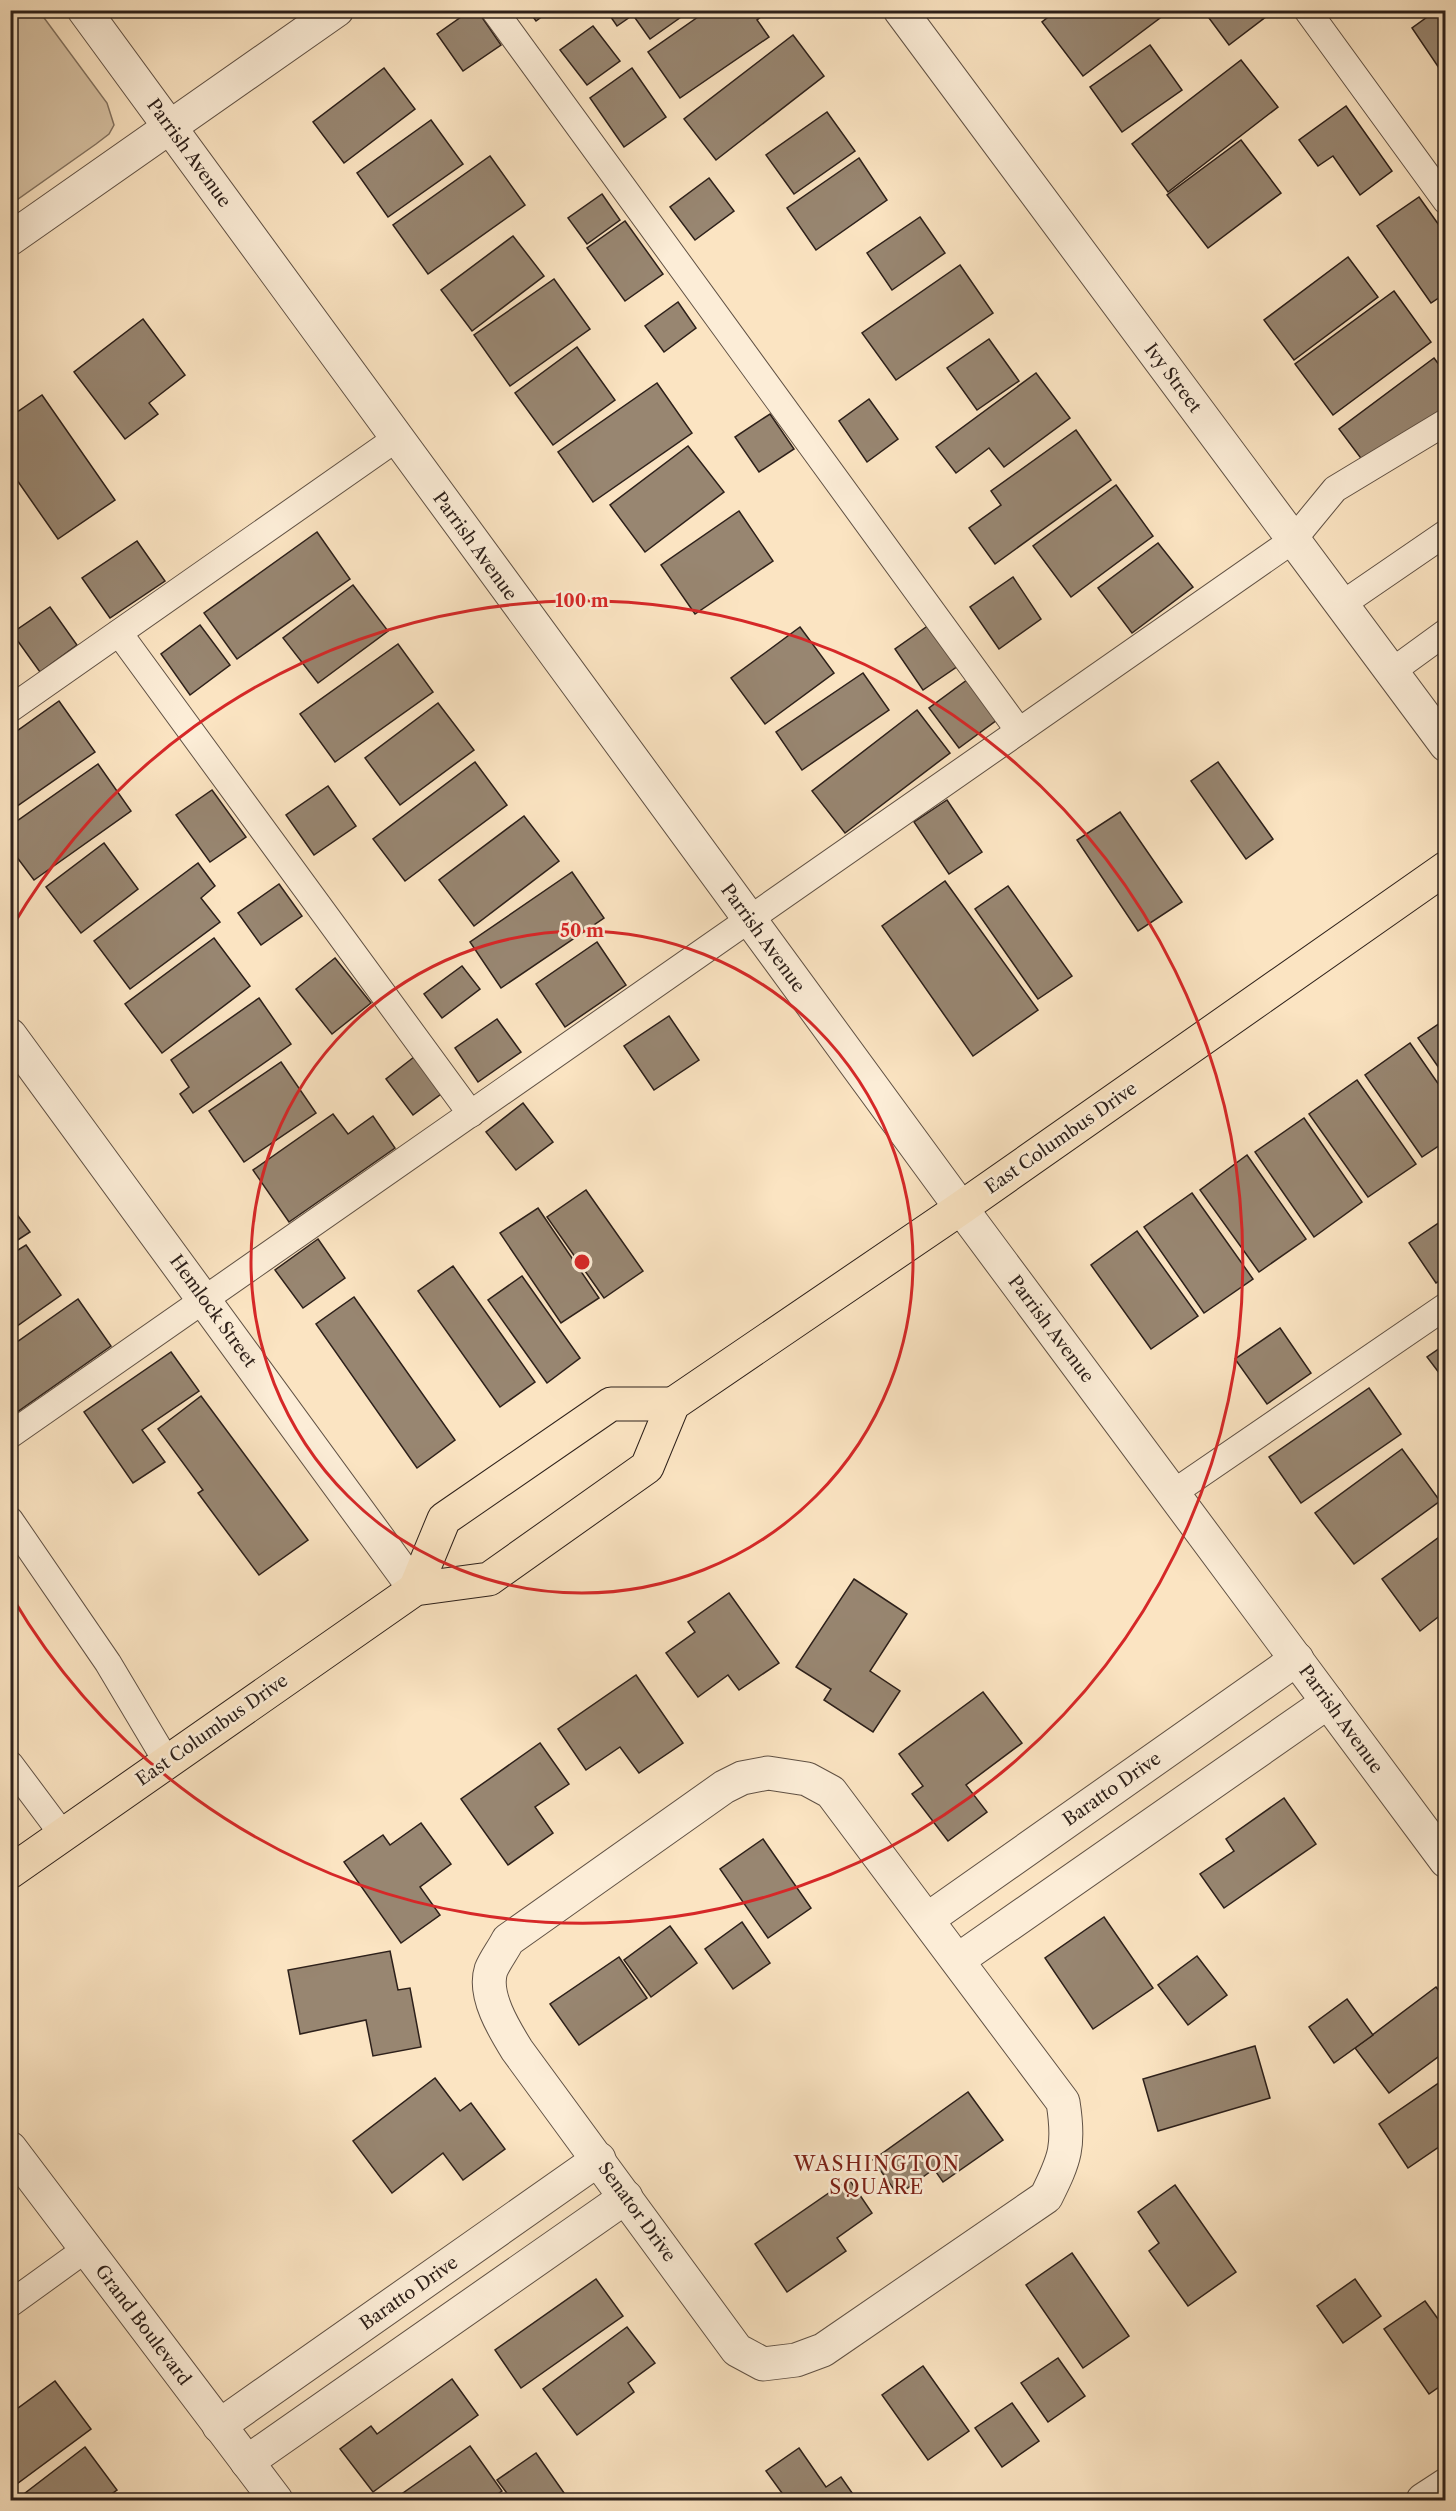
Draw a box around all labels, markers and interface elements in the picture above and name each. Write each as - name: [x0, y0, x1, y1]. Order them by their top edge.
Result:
- street label: Parrish Avenue: [142, 94, 236, 212]
- street label: Ivy Street: [1140, 339, 1207, 418]
- street label: Parrish Avenue: [428, 487, 522, 605]
- text: 100 m: [555, 590, 609, 612]
- street label: Parrish Avenue: [716, 879, 810, 997]
- text: 50 m: [560, 920, 604, 942]
- street label: East Columbus Drive: [981, 1077, 1141, 1199]
- street label: Hemlock Street: [165, 1251, 262, 1372]
- centre of rings: [572, 1252, 592, 1272]
- street label: Parrish Avenue: [1003, 1271, 1099, 1387]
- street label: Parrish Avenue: [1294, 1660, 1388, 1778]
- street label: East Columbus Drive: [132, 1669, 292, 1791]
- street label: Baratto Drive: [1059, 1747, 1165, 1831]
- district label: WASHINGTON SQUARE: [792, 2152, 961, 2199]
- street label: Senator Drive: [593, 2158, 681, 2266]
- street label: Baratto Drive: [356, 2251, 462, 2335]
- street label: Grand Boulevard: [90, 2260, 196, 2390]

